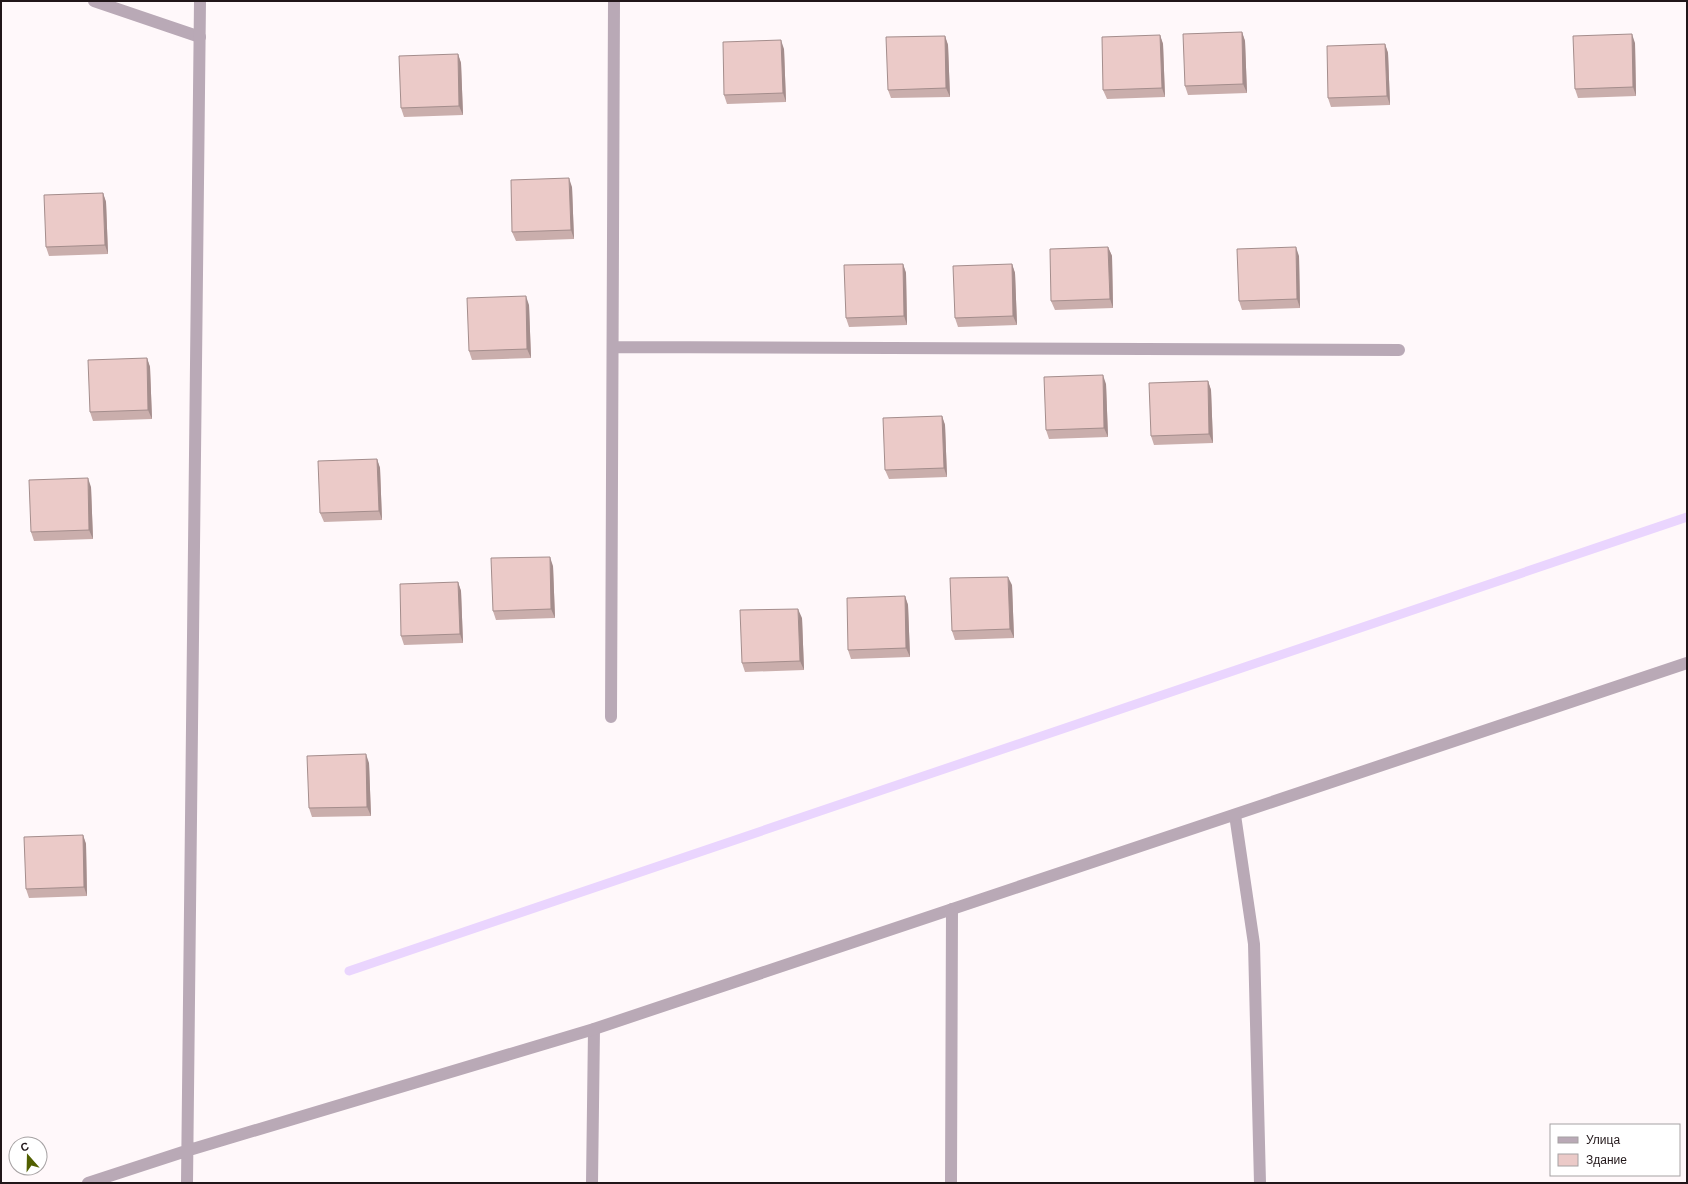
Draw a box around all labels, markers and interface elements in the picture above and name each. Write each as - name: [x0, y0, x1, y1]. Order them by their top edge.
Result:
- legend: [1550, 1124, 1680, 1176]
- text: Улица: [1586, 1132, 1620, 1147]
- north arrow: [8, 1136, 48, 1176]
- text: С: [18, 1139, 30, 1154]
- text: Здание: [1586, 1152, 1627, 1167]

